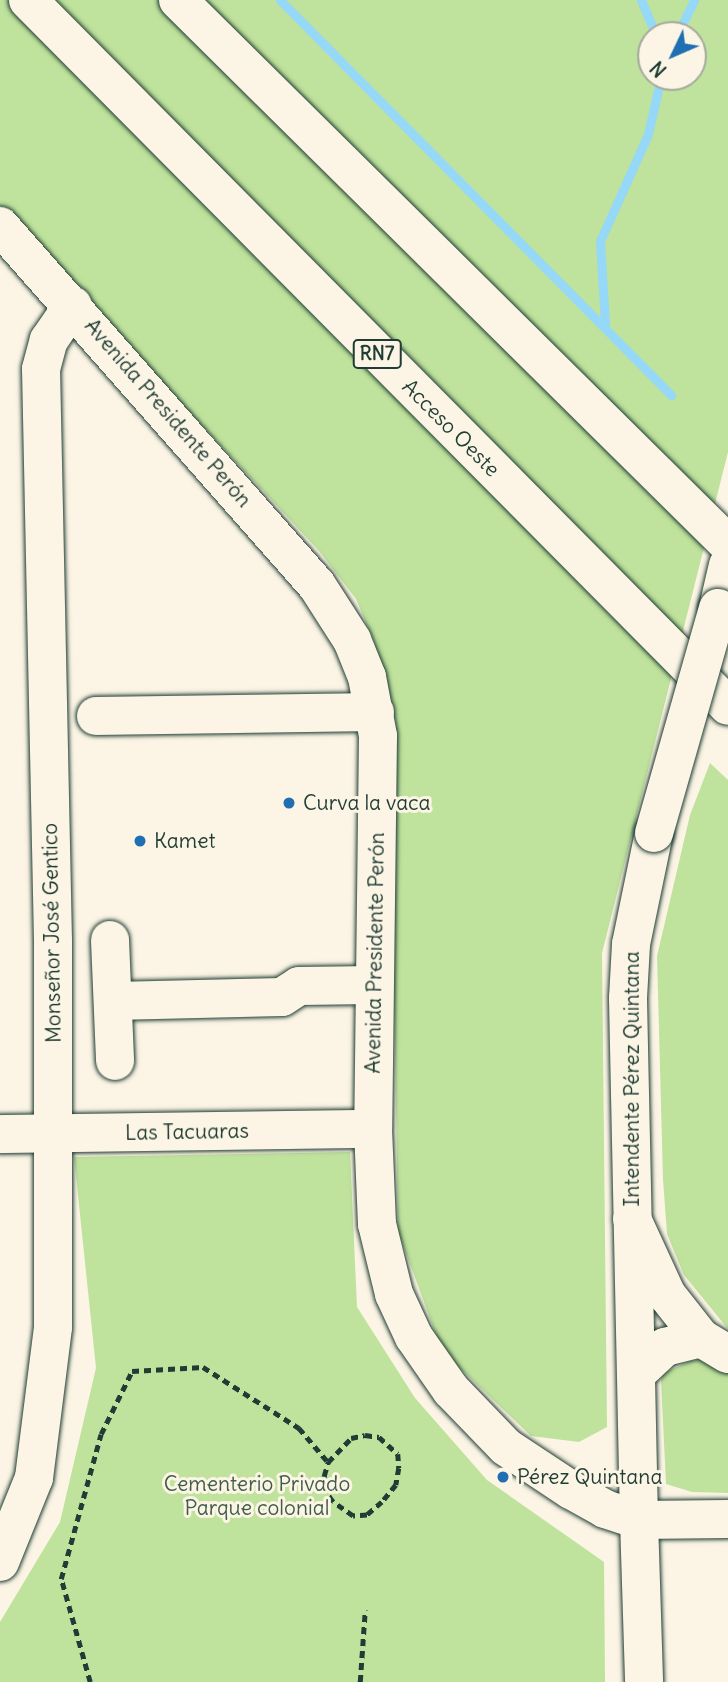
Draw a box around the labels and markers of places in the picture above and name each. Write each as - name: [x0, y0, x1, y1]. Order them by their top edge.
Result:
- place label: Curva la vaca: [303, 790, 431, 816]
- marker: Curva la vaca: [281, 795, 297, 811]
- place label: Kamet: [154, 828, 216, 854]
- marker: Kamet: [132, 833, 148, 849]
- place label: Pérez Quintana: [517, 1464, 662, 1490]
- marker: Pérez Quintana: [495, 1469, 511, 1485]

